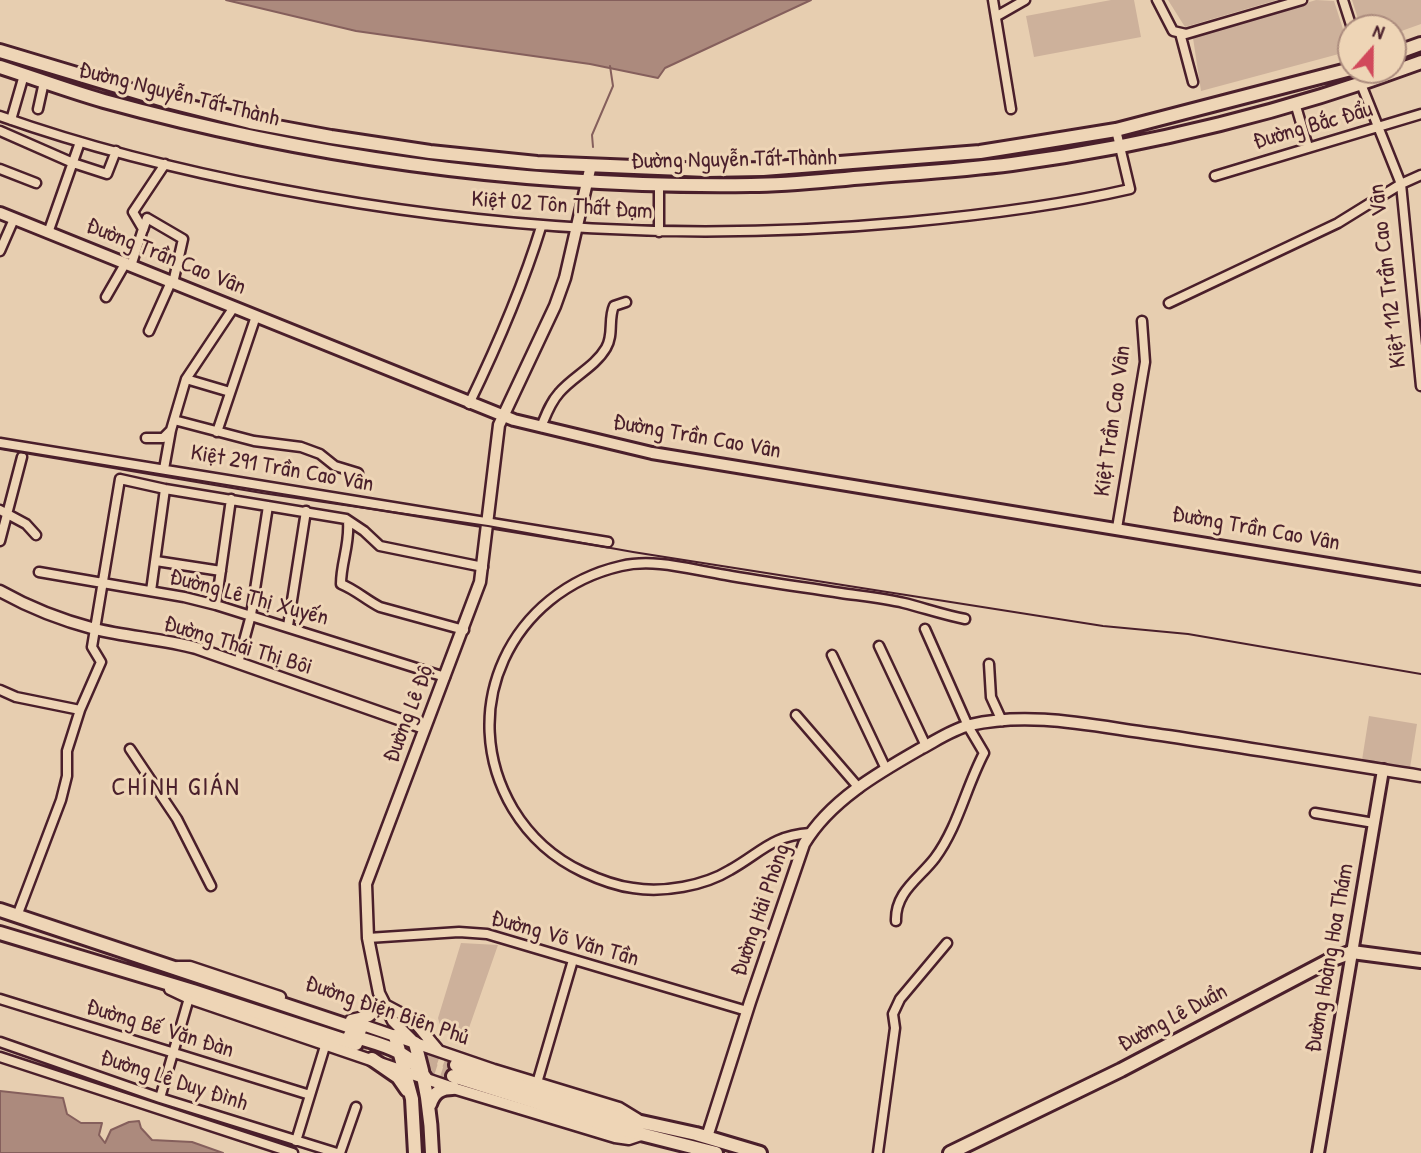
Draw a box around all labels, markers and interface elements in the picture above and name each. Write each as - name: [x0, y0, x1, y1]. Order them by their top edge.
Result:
- north arrow: [1337, 14, 1407, 84]
- text: N: [1369, 17, 1388, 45]
- street label: Đường Nguyễn Tất Thành: [76, 57, 282, 133]
- street label: Đường Bắc Đẩu: [1250, 96, 1376, 156]
- street label: Đường Nguyễn Tất Thành: [631, 144, 837, 176]
- street label: Kiệt 112 Trần Cao Vân: [1363, 182, 1413, 370]
- street label: Kiệt 02 Tôn Thất Đạm: [470, 186, 654, 226]
- street label: Đường Trần Cao Vân: [82, 212, 250, 302]
- street label: Kiệt Trần Cao Vân: [1089, 344, 1137, 498]
- street label: Đường Trần Cao Vân: [611, 409, 783, 465]
- street label: Kiệt 291 Trần Cao Vân: [188, 439, 376, 499]
- street label: Đường Trần Cao Vân: [1170, 501, 1342, 557]
- street label: Đường Lê Thị Xuyến: [167, 564, 331, 632]
- street label: Đường Thái Thị Bôi: [160, 610, 316, 682]
- street label: Đường Lê Độ: [378, 661, 440, 767]
- district label: CHÍNH GIÁN: [112, 772, 240, 804]
- street label: Đường Hải Phòng: [726, 840, 796, 980]
- street label: Đường Hoàng Hoa Thám: [1300, 861, 1360, 1055]
- street label: Đường Võ Văn Tần: [488, 905, 642, 973]
- street label: Đường Điện Biên Phủ: [302, 970, 472, 1052]
- street label: Đường Lê Duẩn: [1114, 978, 1232, 1058]
- street label: Đường Bế Văn Đàn: [83, 993, 237, 1065]
- street label: Đường Lê Duy Đình: [97, 1044, 251, 1118]

